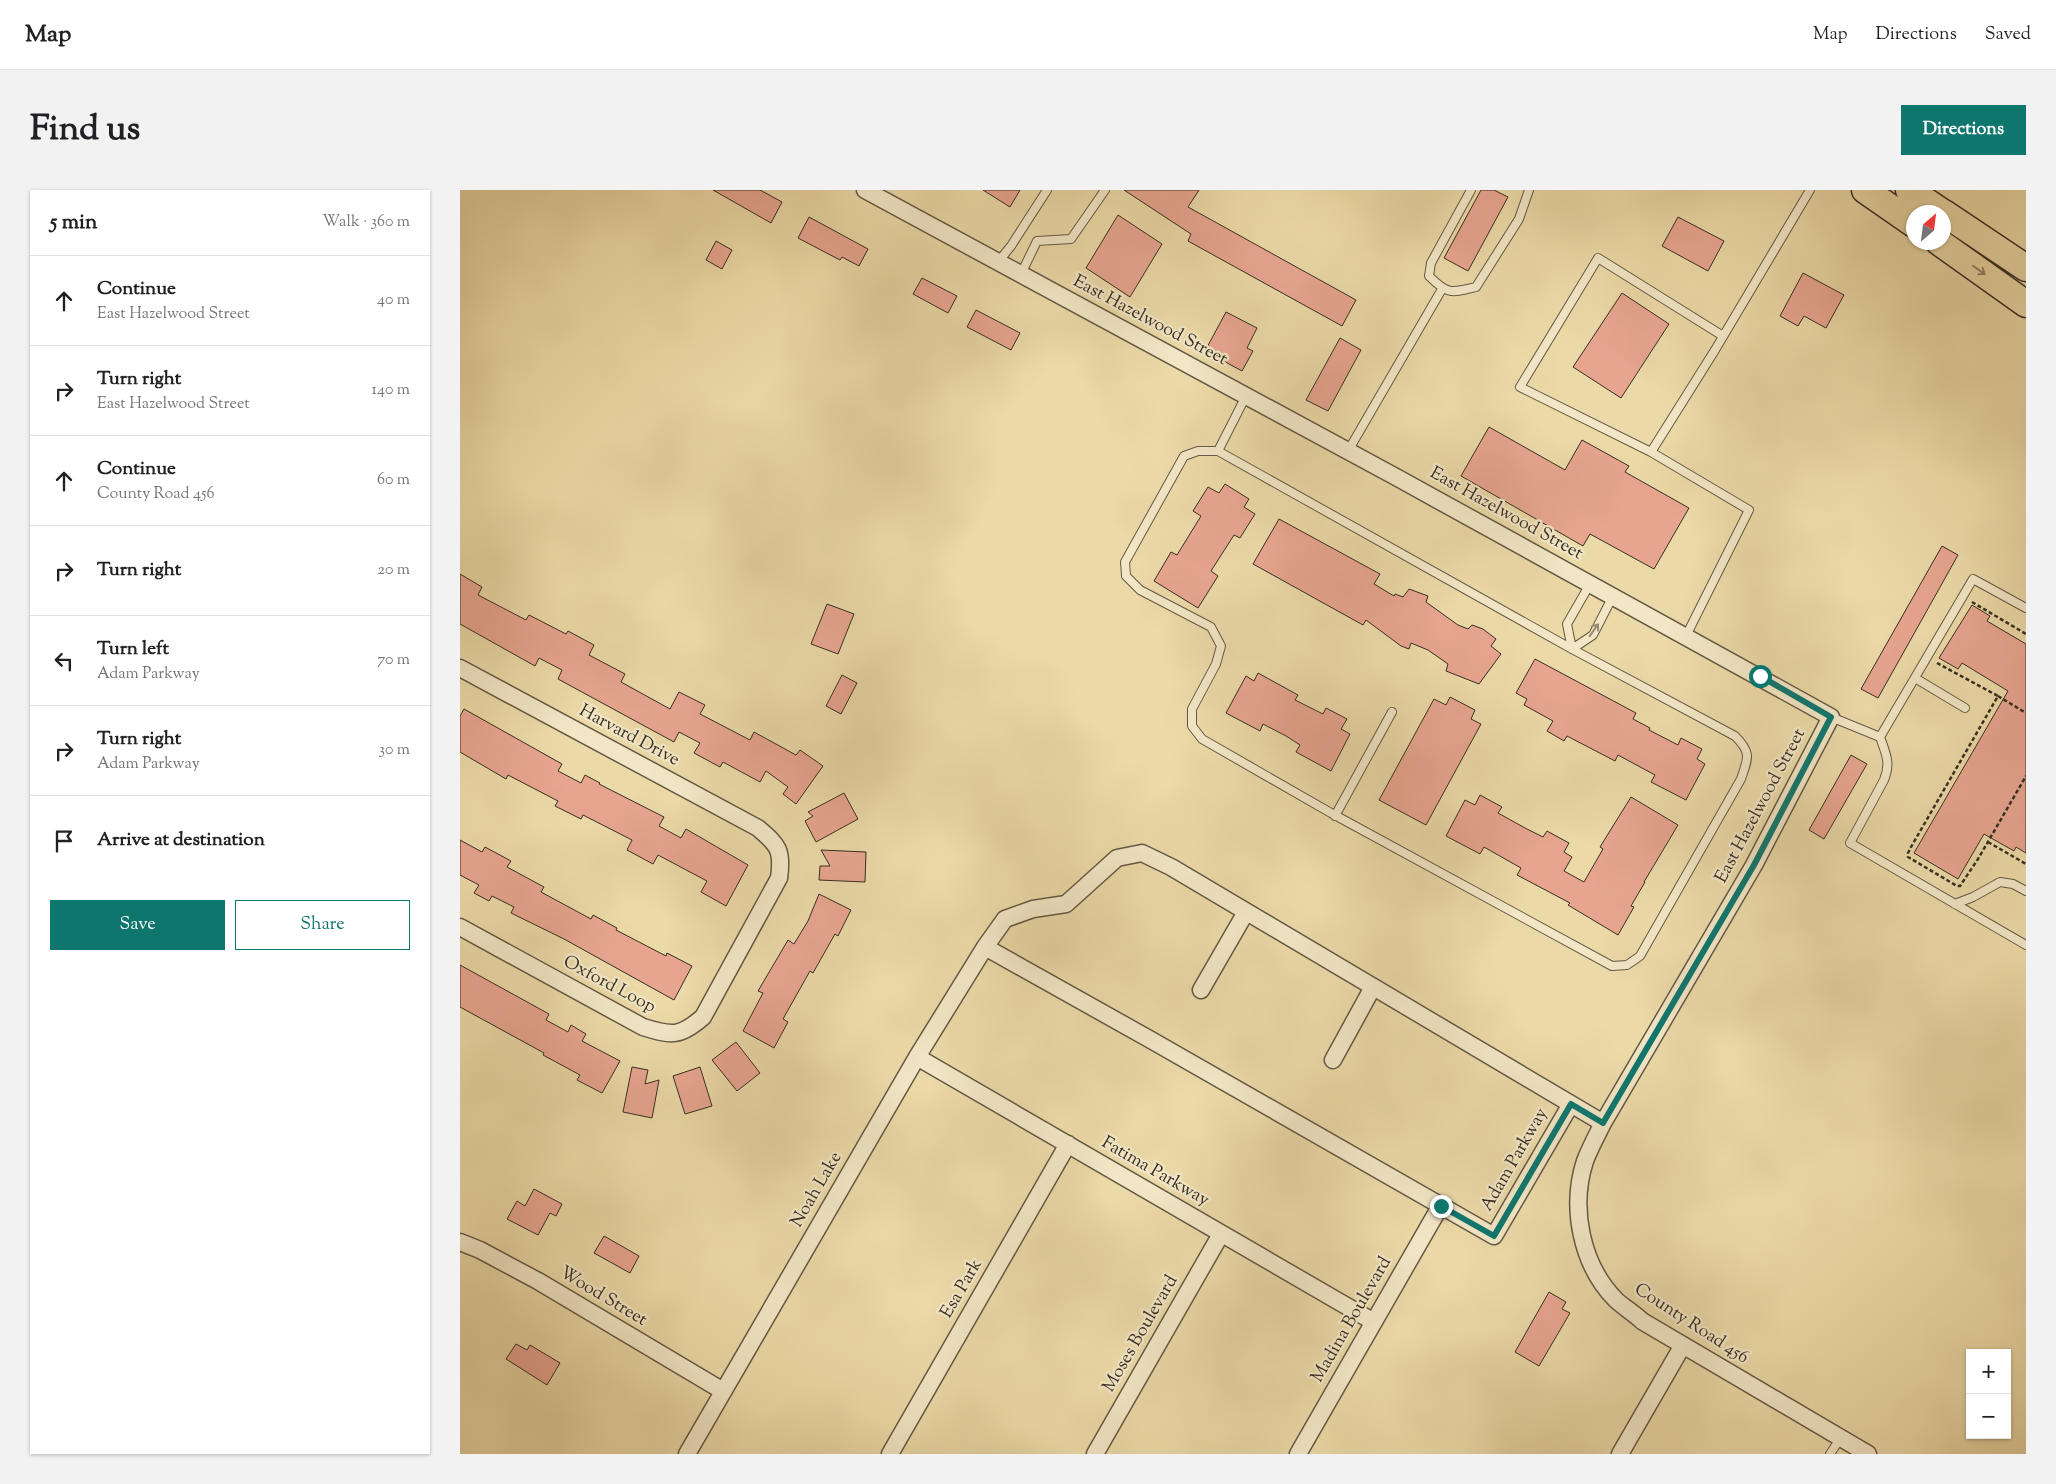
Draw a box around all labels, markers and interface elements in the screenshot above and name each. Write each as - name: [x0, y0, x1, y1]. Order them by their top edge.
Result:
- text: Map: [25, 18, 71, 52]
- text: Map: [1813, 22, 1848, 48]
- text: Directions: [1876, 22, 1957, 48]
- text: Saved: [1985, 22, 2031, 48]
- text: Find us: [30, 105, 140, 156]
- button: Directions: [1901, 105, 2026, 155]
- north arrow: [1906, 205, 1951, 250]
- text: 5 min: [50, 208, 97, 238]
- text: Walk · 360 m: [322, 211, 410, 234]
- one-way arrow: [1972, 266, 1986, 276]
- street label: East Hazelwood Street: [1068, 269, 1232, 373]
- text: Continue: [97, 276, 176, 303]
- icon: ahead: [50, 287, 78, 315]
- text: 40 m: [377, 289, 410, 312]
- text: East Hazelwood Street: [97, 303, 250, 326]
- text: Turn right: [97, 366, 181, 393]
- icon: right: [50, 377, 78, 405]
- text: 140 m: [372, 379, 410, 402]
- text: East Hazelwood Street: [97, 393, 250, 416]
- text: Continue: [97, 456, 176, 483]
- street label: East Hazelwood Street: [1425, 461, 1587, 567]
- icon: ahead: [50, 467, 78, 495]
- text: 60 m: [377, 469, 410, 492]
- text: County Road 456: [97, 483, 214, 506]
- icon: right: [50, 557, 78, 585]
- text: Turn right: [97, 557, 181, 584]
- text: 20 m: [377, 559, 410, 582]
- one-way arrow: [1589, 623, 1599, 637]
- text: Turn left: [97, 636, 169, 663]
- icon: left: [50, 647, 78, 675]
- text: 70 m: [377, 649, 410, 672]
- text: Adam Parkway: [97, 663, 200, 686]
- route start: [1749, 665, 1772, 688]
- street label: Harvard Drive: [574, 699, 684, 773]
- street label: East Hazelwood Street: [1709, 724, 1813, 888]
- text: Turn right: [97, 726, 181, 753]
- icon: right: [50, 737, 78, 765]
- text: 30 m: [379, 739, 410, 762]
- text: Adam Parkway: [97, 753, 200, 776]
- icon: arrive: [50, 827, 78, 855]
- text: Arrive at destination: [97, 827, 265, 854]
- button: Save: [50, 900, 225, 950]
- button: Share: [235, 900, 410, 950]
- street label: Oxford Loop: [558, 950, 660, 1020]
- street label: Adam Parkway: [1475, 1103, 1555, 1217]
- street label: Fatima Parkway: [1096, 1131, 1214, 1213]
- street label: Noah Lake: [785, 1147, 849, 1233]
- route end: [1430, 1195, 1453, 1218]
- street label: Madina Boulevard: [1305, 1252, 1399, 1388]
- street label: Esa Park: [935, 1254, 989, 1323]
- street label: Wood Street: [554, 1261, 652, 1333]
- street label: Moses Boulevard: [1097, 1271, 1185, 1397]
- street label: County Road 456: [1629, 1277, 1754, 1371]
- map controls: [1966, 1349, 2011, 1439]
- button: +: [1966, 1349, 2011, 1394]
- button: −: [1966, 1394, 2011, 1439]

